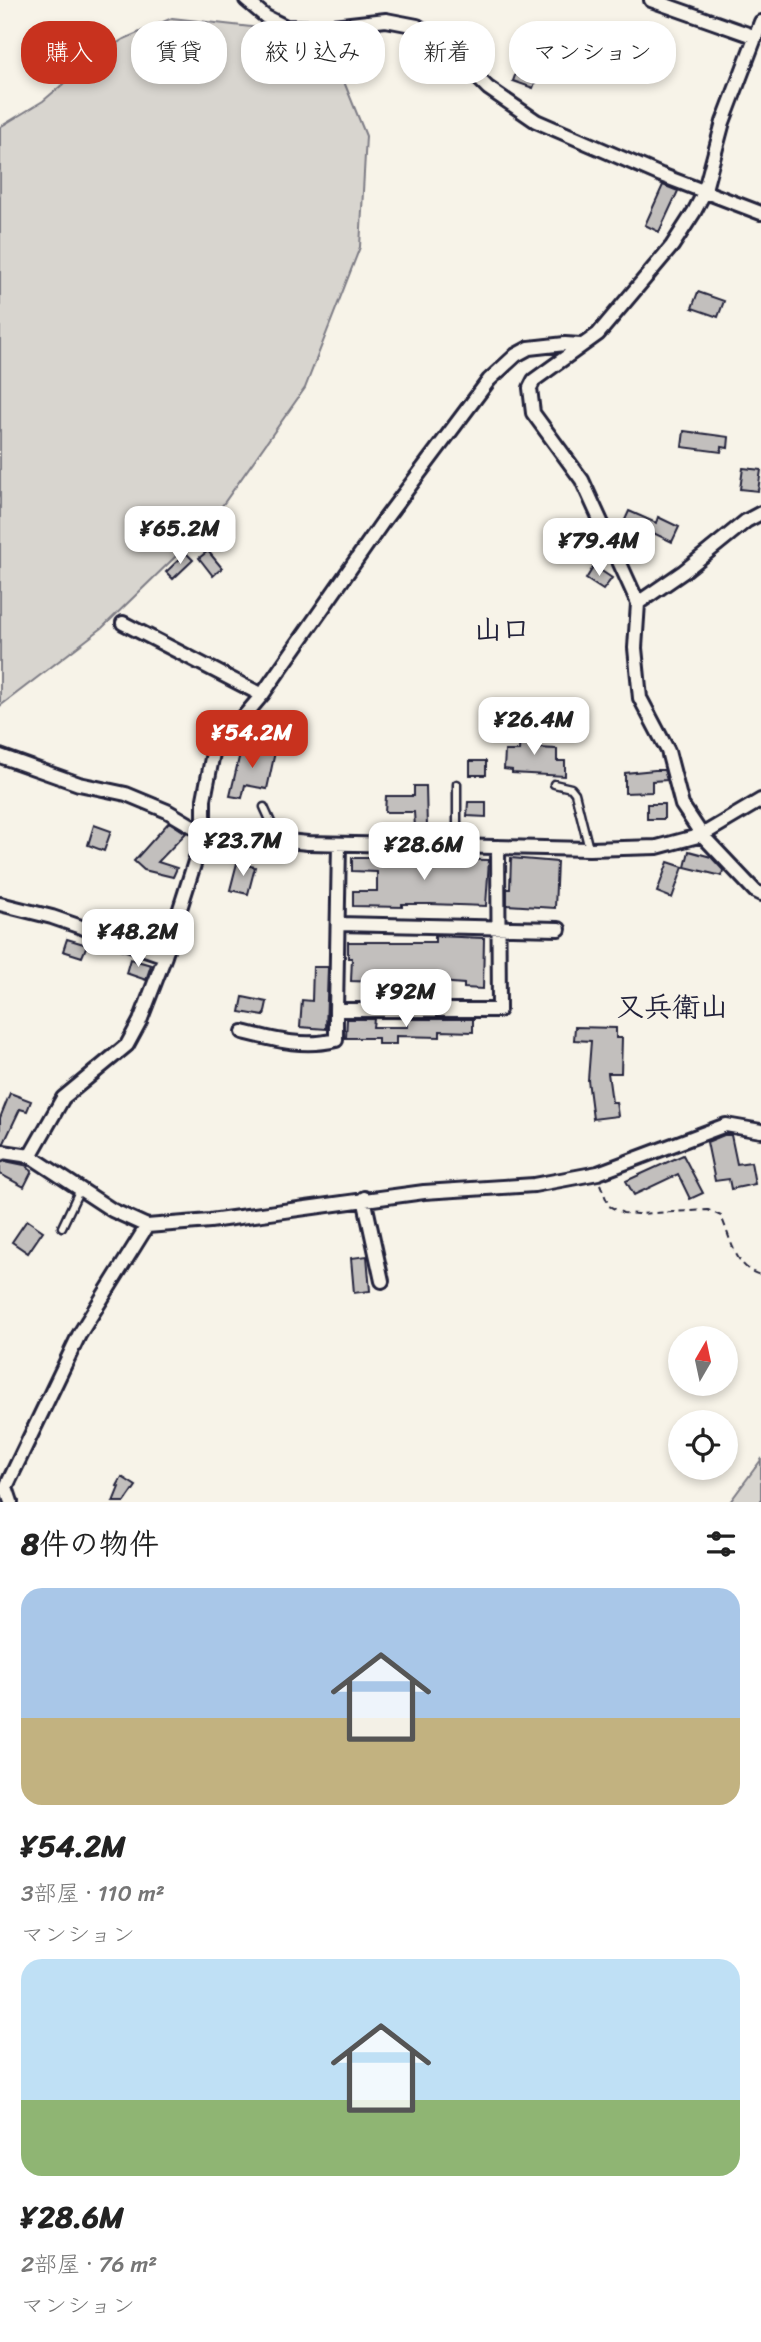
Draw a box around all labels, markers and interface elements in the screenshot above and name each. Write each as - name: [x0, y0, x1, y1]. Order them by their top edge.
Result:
- chip: 購入: [21, 21, 117, 84]
- chip: 賃貸: [131, 21, 227, 84]
- chip: 絞り込み: [241, 21, 385, 84]
- chip: 新着: [399, 21, 495, 84]
- chip: マンション: [509, 21, 676, 84]
- pin: ¥65.2M: [123, 506, 237, 566]
- text: ¥65.2M: [141, 508, 219, 549]
- pin: ¥79.4M: [542, 518, 656, 578]
- text: ¥79.4M: [559, 520, 639, 561]
- district label: 山口: [474, 605, 530, 654]
- pin: ¥26.4M: [477, 698, 591, 757]
- text: ¥26.4M: [494, 699, 574, 740]
- pin: ¥54.2M: [195, 710, 309, 770]
- text: ¥54.2M: [212, 712, 292, 753]
- pin: ¥23.7M: [186, 818, 300, 878]
- text: ¥23.7M: [204, 820, 282, 861]
- pin: ¥28.6M: [367, 822, 481, 882]
- text: ¥28.6M: [385, 824, 463, 865]
- pin: ¥48.2M: [81, 909, 195, 969]
- text: ¥48.2M: [98, 911, 178, 952]
- pin: ¥92M: [365, 970, 447, 1029]
- text: ¥92M: [377, 971, 435, 1012]
- district label: 又兵衛山: [616, 982, 728, 1031]
- north arrow: [668, 1326, 738, 1396]
- map controls: [668, 1326, 738, 1480]
- button: locate: [668, 1410, 738, 1480]
- text: 8件の物件: [21, 1517, 159, 1571]
- icon: filters: [702, 1525, 740, 1563]
- icon: home: [318, 1634, 444, 1760]
- text: ¥54.2M: [21, 1819, 126, 1873]
- text: 3部屋 · 110 m²: [21, 1873, 165, 1914]
- text: マンション: [21, 1914, 135, 1955]
- icon: home: [318, 2005, 444, 2131]
- text: ¥28.6M: [21, 2190, 124, 2244]
- text: 2部屋 · 76 m²: [21, 2244, 157, 2285]
- text: マンション: [21, 2285, 135, 2326]

